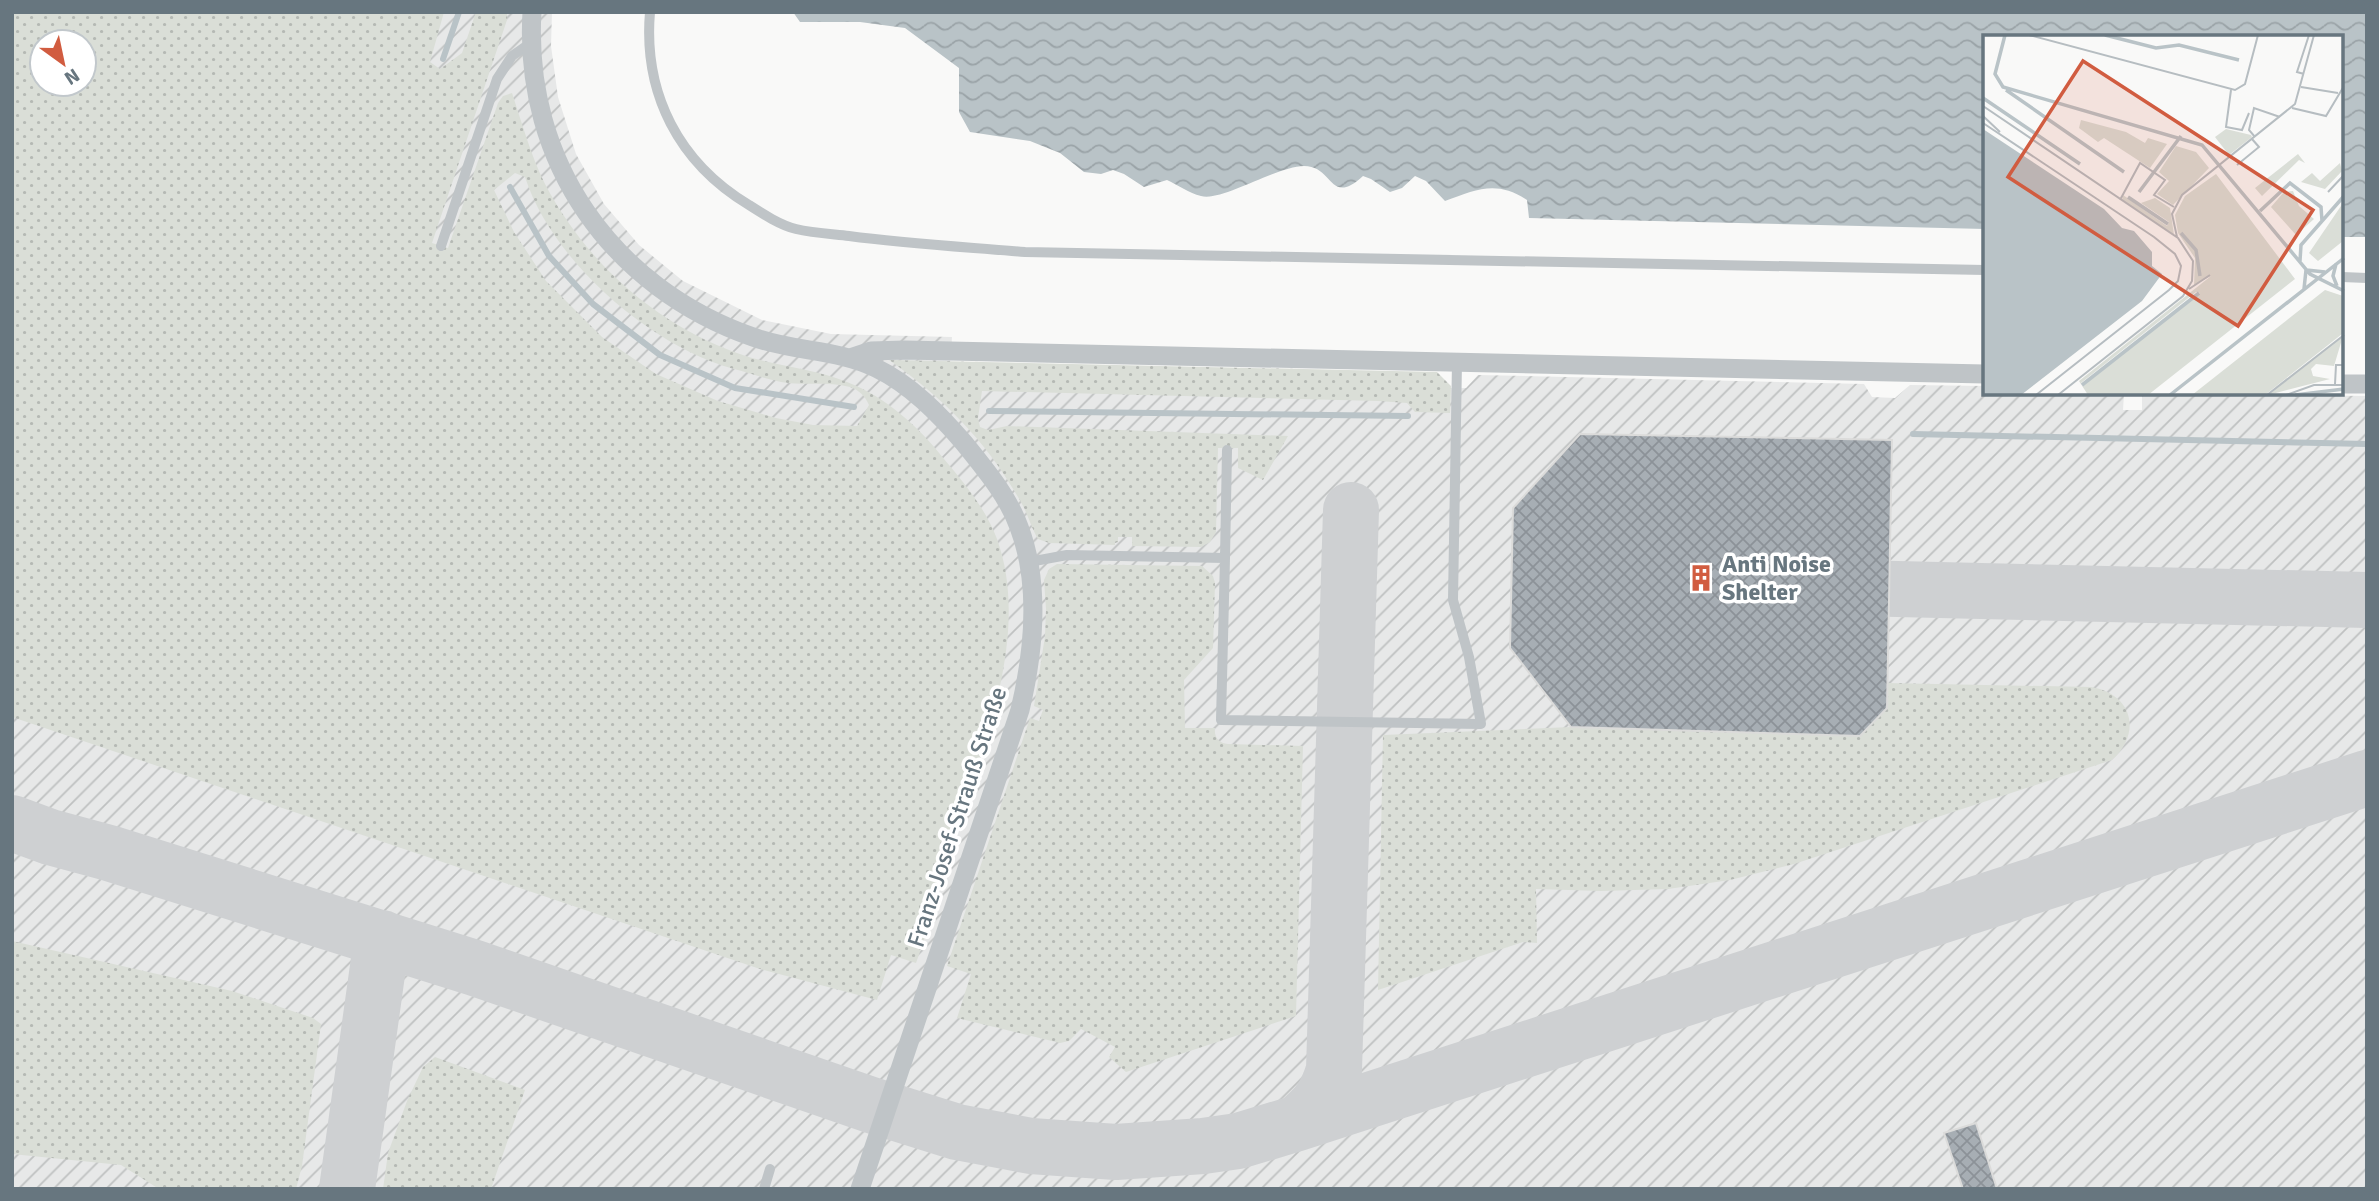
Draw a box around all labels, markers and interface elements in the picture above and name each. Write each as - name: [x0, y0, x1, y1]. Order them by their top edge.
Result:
- north arrow: [28, 28, 98, 98]
- inset map: [1983, 35, 2344, 396]
- text: N: [60, 63, 84, 90]
- place label: Anti Noise Shelter: [1722, 549, 1831, 607]
- building icon: Anti Noise Shelter: [1686, 563, 1716, 593]
- street label: Franz-Josef-Strauß Straße: [901, 683, 1013, 951]

